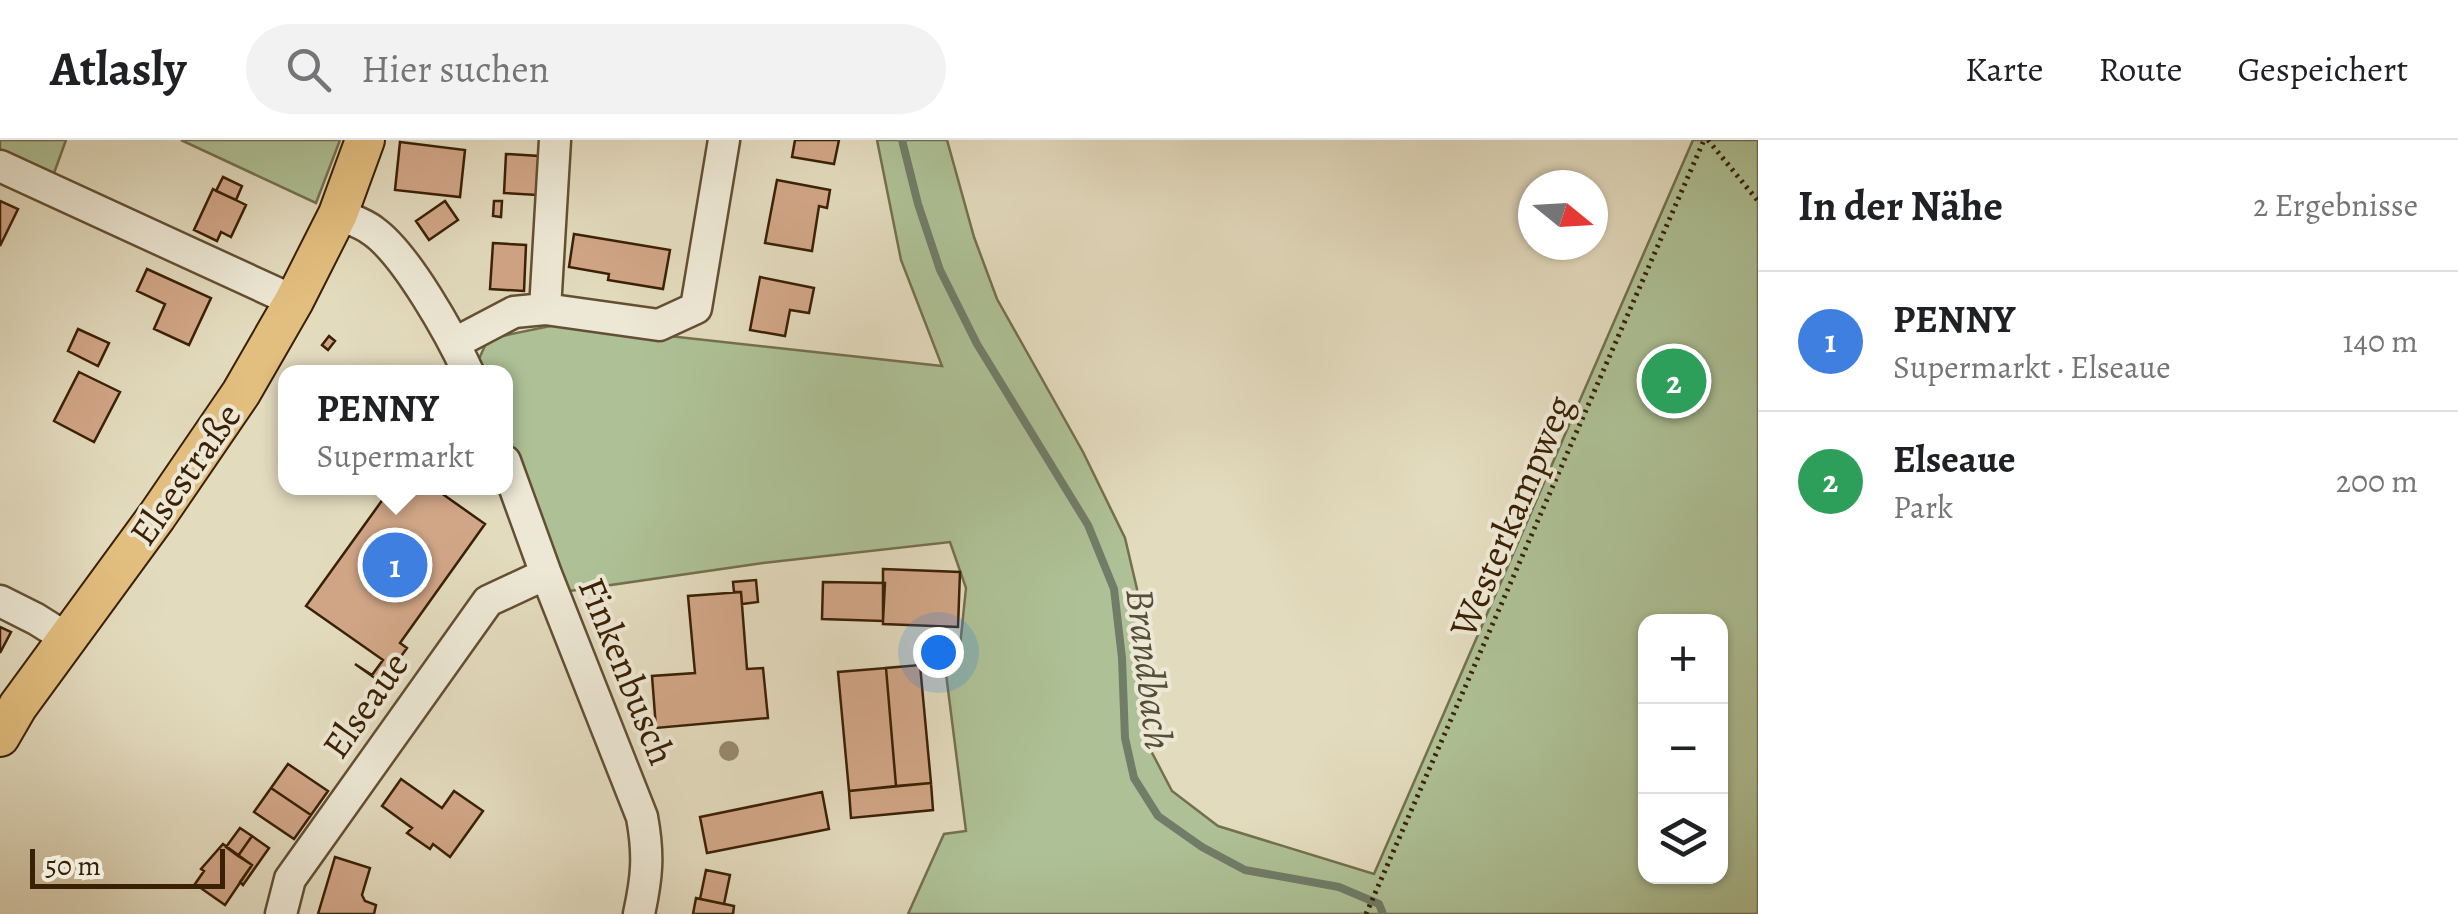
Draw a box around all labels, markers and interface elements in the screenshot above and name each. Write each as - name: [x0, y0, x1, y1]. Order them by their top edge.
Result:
- search box: [246, 24, 946, 114]
- text: Atlasly: [50, 36, 186, 102]
- icon: search: [281, 42, 336, 97]
- text: Hier suchen: [361, 43, 549, 95]
- text: Karte: [1965, 45, 2043, 93]
- text: Route: [2098, 45, 2182, 93]
- text: Gespeichert: [2237, 45, 2408, 93]
- north arrow: [1518, 170, 1608, 260]
- text: In der Nähe: [1798, 177, 2003, 234]
- text: 2 Ergebnisse: [2253, 183, 2418, 227]
- text: PENNY: [1893, 293, 2015, 345]
- text: 1: [1825, 319, 1836, 363]
- text: 140 m: [2343, 319, 2418, 363]
- pin: 2: [1642, 344, 1706, 418]
- text: Supermarkt · Elseaue: [1893, 345, 2171, 389]
- popup: [278, 365, 513, 495]
- text: PENNY: [316, 382, 439, 434]
- street label: Westerkampweg: [1436, 387, 1585, 646]
- street label: Elsestraße: [117, 392, 253, 556]
- text: Elseaue: [1893, 433, 2016, 485]
- text: Supermarkt: [316, 434, 475, 478]
- text: 2: [1823, 459, 1838, 503]
- text: 200 m: [2336, 459, 2418, 503]
- text: Park: [1893, 485, 1953, 529]
- pin: 1: [362, 528, 428, 602]
- street label: Finkenbusch: [566, 570, 688, 772]
- water label: Brandbach: [1112, 585, 1187, 753]
- map controls: [1638, 614, 1728, 884]
- button: +: [1638, 614, 1728, 704]
- your location: [913, 627, 964, 678]
- street label: Elseaue: [309, 641, 421, 769]
- button: −: [1638, 704, 1728, 794]
- button: layers: [1638, 794, 1728, 884]
- scale bar: [30, 844, 225, 888]
- text: 50 m: [45, 847, 101, 885]

